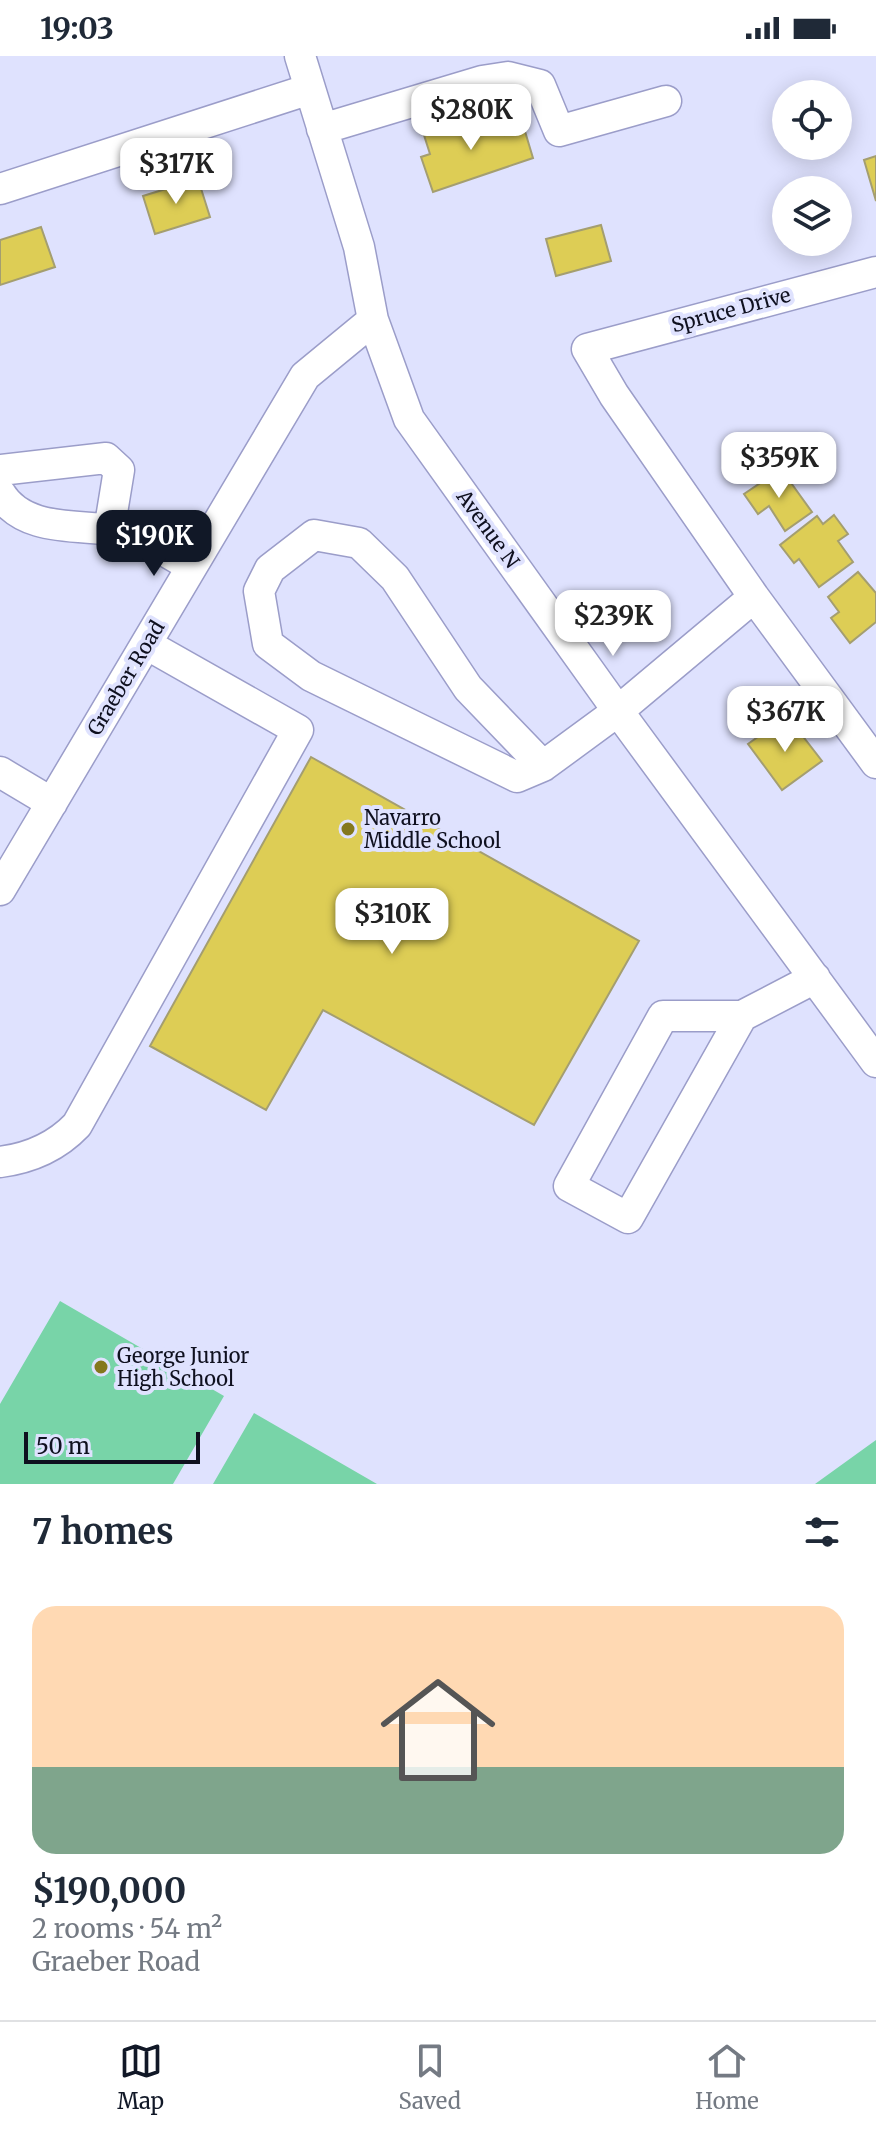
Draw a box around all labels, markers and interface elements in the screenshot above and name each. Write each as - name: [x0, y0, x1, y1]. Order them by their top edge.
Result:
- text: 19:03: [40, 9, 114, 47]
- map controls: [772, 80, 852, 256]
- button: locate: [772, 80, 852, 160]
- pin: $280K: [415, 84, 527, 152]
- text: $280K: [429, 93, 513, 126]
- pin: $317K: [120, 138, 232, 206]
- text: $317K: [138, 147, 214, 180]
- button: layers: [772, 176, 852, 256]
- street label: Spruce Drive: [669, 282, 793, 337]
- pin: $359K: [723, 432, 835, 500]
- text: $359K: [739, 441, 819, 474]
- street label: Avenue N: [451, 484, 525, 573]
- pin: $190K: [98, 510, 210, 578]
- text: $190K: [114, 519, 194, 552]
- pin: $239K: [557, 590, 669, 658]
- text: $239K: [573, 599, 653, 632]
- street label: Graeber Road: [82, 616, 170, 740]
- pin: $367K: [729, 686, 841, 754]
- text: $367K: [745, 695, 825, 728]
- place label: Navarro Middle School: [364, 805, 501, 853]
- marker: Navarro Middle School: [339, 820, 357, 838]
- pin: $310K: [336, 888, 448, 956]
- text: $310K: [353, 897, 431, 930]
- place label: George Junior High School: [117, 1343, 249, 1391]
- marker: George Junior High School: [92, 1358, 110, 1376]
- scale bar: [24, 1428, 200, 1464]
- text: 50 m: [36, 1432, 90, 1460]
- icon: filters: [800, 1510, 844, 1554]
- text: 7 homes: [32, 1511, 174, 1553]
- icon: home: [366, 1658, 510, 1802]
- text: $190,000: [32, 1870, 186, 1912]
- text: 2 rooms · 54 m²: [32, 1912, 222, 1945]
- text: Graeber Road: [32, 1945, 200, 1978]
- tab: Map: [117, 2039, 164, 2115]
- tab: Saved: [399, 2039, 461, 2115]
- tab: Home: [695, 2039, 759, 2115]

